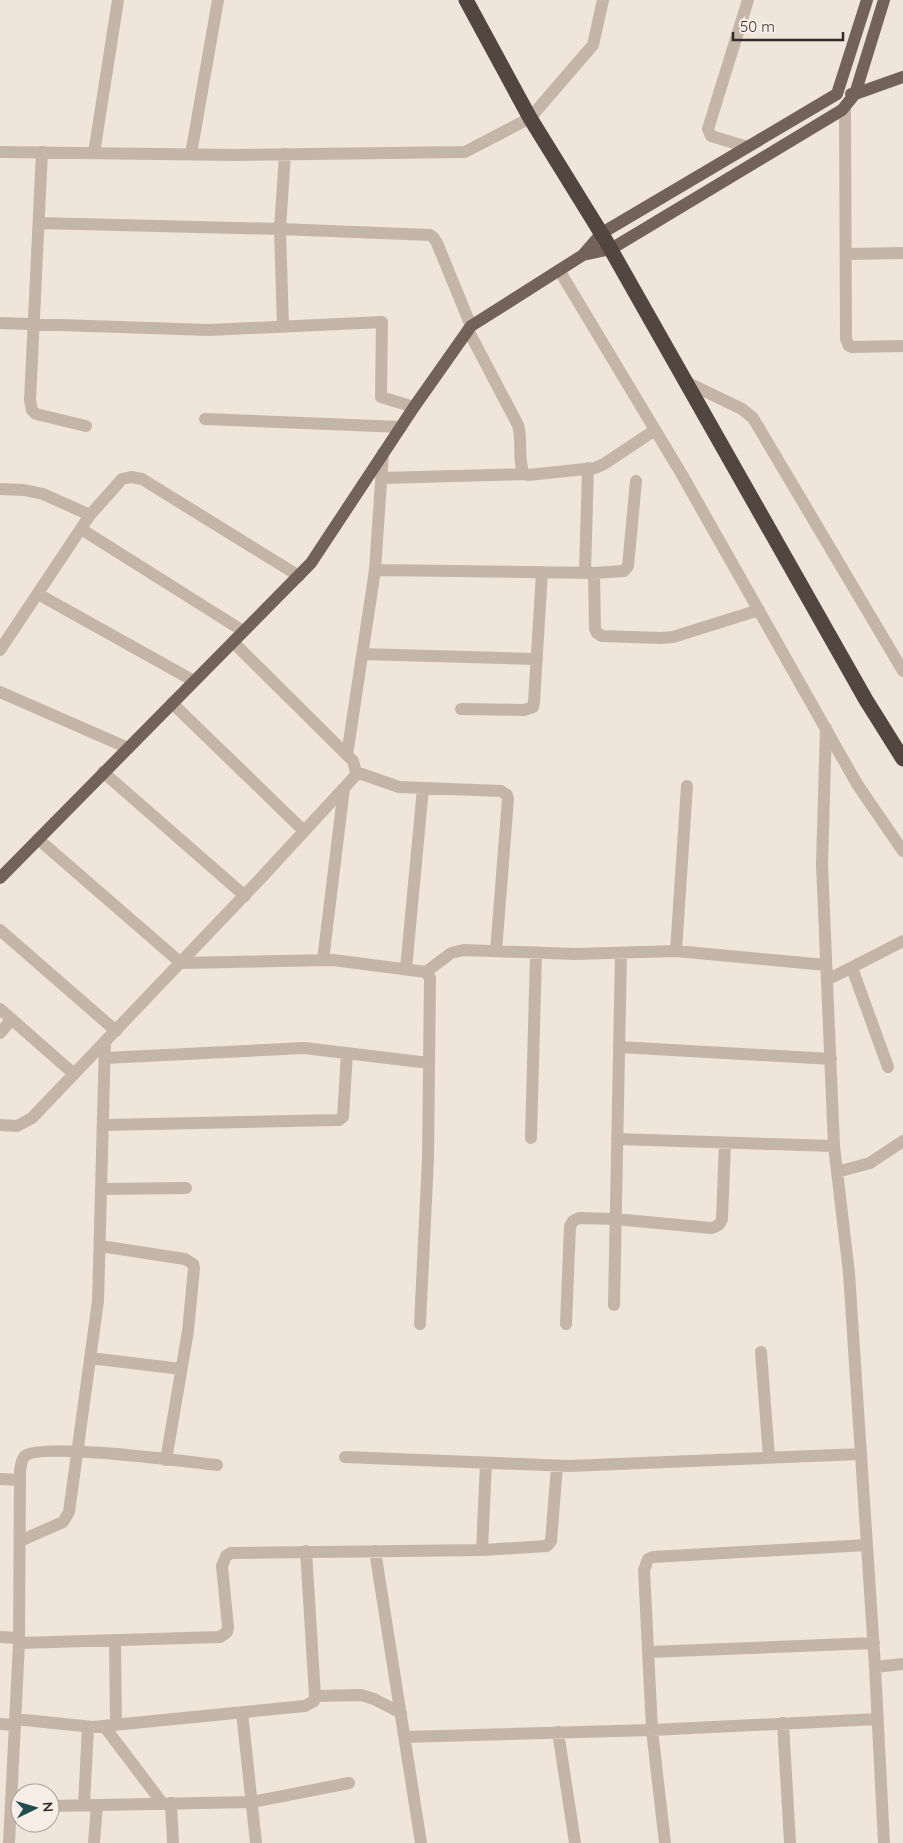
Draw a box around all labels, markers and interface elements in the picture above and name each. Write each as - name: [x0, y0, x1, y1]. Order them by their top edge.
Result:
- scale bar: [733, 10, 843, 42]
- text: 50 m: [740, 17, 775, 36]
- north arrow: [10, 1783, 60, 1833]
- text: N: [39, 1801, 57, 1813]

